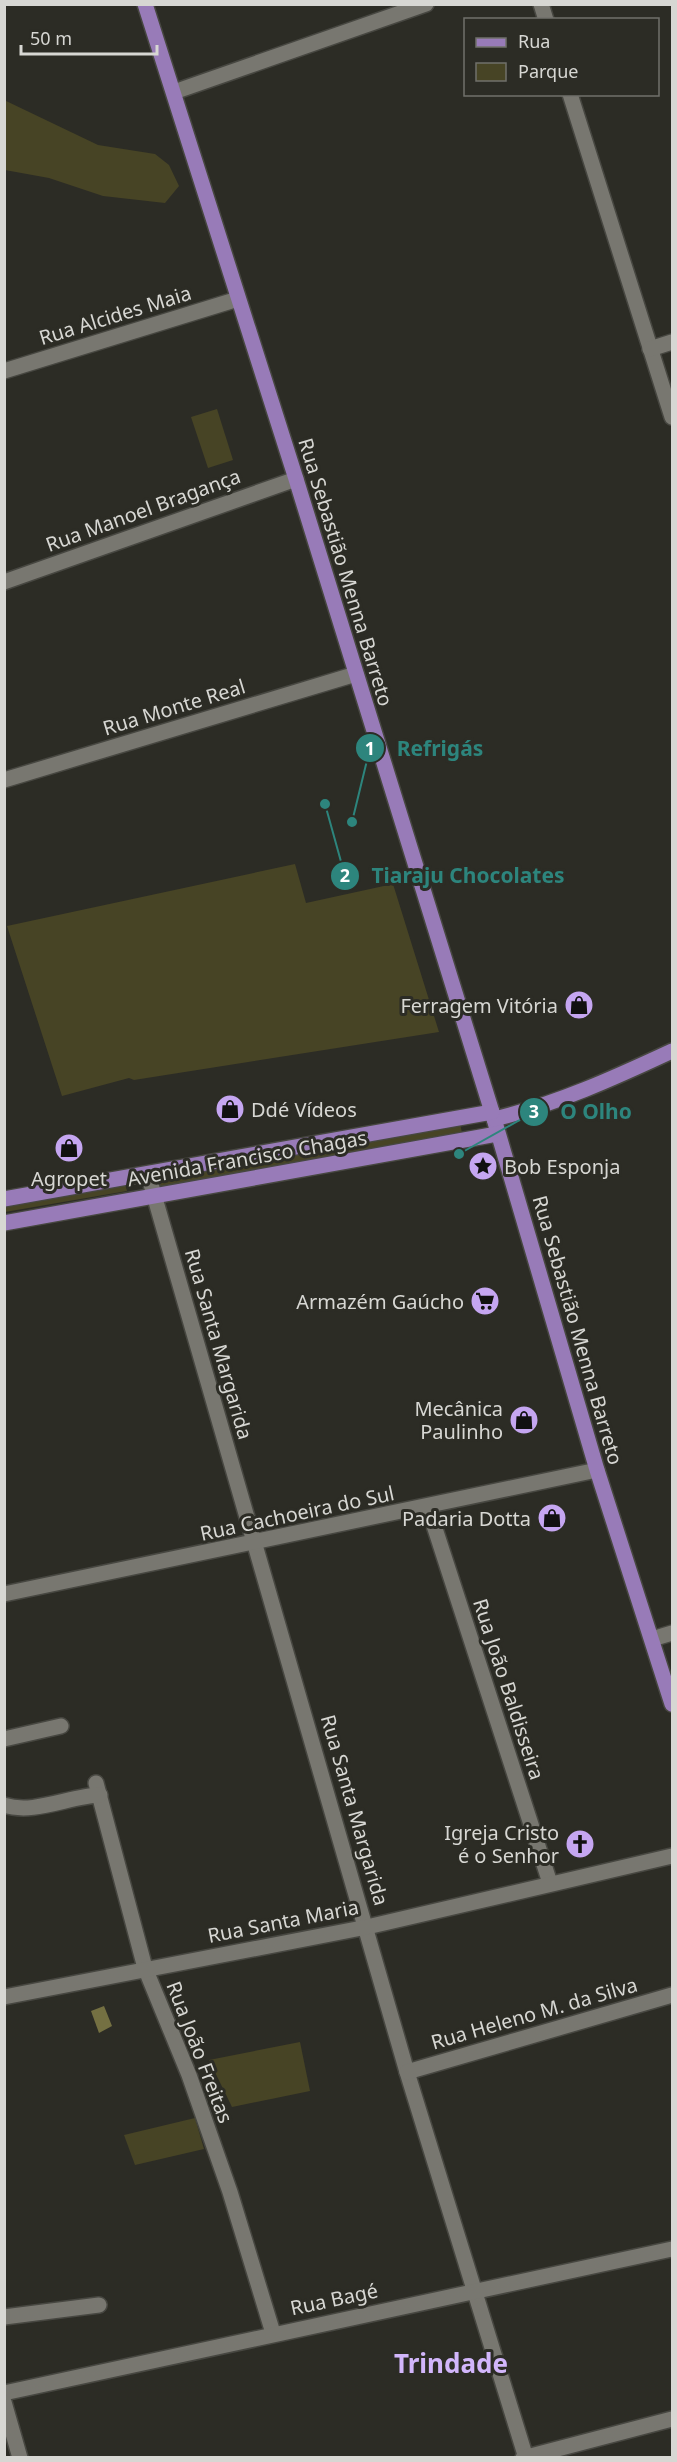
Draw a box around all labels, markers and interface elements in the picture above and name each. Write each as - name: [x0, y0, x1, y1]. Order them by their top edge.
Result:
- scale bar: [21, 18, 158, 56]
- legend: [464, 18, 659, 96]
- text: 50 m: [30, 26, 72, 50]
- text: Rua: [518, 29, 550, 53]
- text: Parque: [518, 59, 578, 83]
- street label: Rua Alcides Maia: [35, 279, 195, 351]
- street label: Rua Sebastião Menna Barreto: [292, 435, 400, 709]
- street label: Rua Manoel Bragança: [42, 462, 244, 558]
- street label: Rua Monte Real: [99, 673, 249, 741]
- callout: Refrigás: [355, 729, 495, 768]
- text: Refrigás: [397, 734, 483, 762]
- text: 1: [365, 736, 375, 760]
- callout: Tiaraju Chocolates: [330, 857, 577, 896]
- text: Tiaraju Chocolates: [371, 861, 565, 889]
- text: 2: [340, 863, 350, 887]
- shop icon: Ferragem Vitória: [563, 989, 595, 1021]
- place label: Ferragem Vitória: [400, 992, 558, 1019]
- callout: O Olho: [519, 1092, 644, 1131]
- shop icon: Ddé Vídeos: [214, 1093, 246, 1125]
- place label: Ddé Vídeos: [251, 1096, 357, 1123]
- text: O Olho: [560, 1097, 632, 1125]
- text: 3: [529, 1099, 539, 1123]
- street label: Avenida Francisco Chagas: [125, 1124, 369, 1192]
- shop icon: Agropet: [53, 1132, 85, 1164]
- place icon: Bob Esponja: [467, 1150, 499, 1182]
- place label: Bob Esponja: [504, 1153, 620, 1180]
- place label: Agropet: [31, 1165, 107, 1192]
- street label: Rua Sebastião Menna Barreto: [527, 1192, 629, 1468]
- street label: Rua Santa Margarida: [179, 1245, 259, 1443]
- supermarket icon: Armazém Gaúcho: [469, 1285, 501, 1317]
- place label: Armazém Gaúcho: [296, 1288, 464, 1315]
- place label: Mecânica Paulinho: [414, 1395, 503, 1445]
- shop icon: Mecânica Paulinho: [508, 1404, 540, 1436]
- street label: Rua Cachoeira do Sul: [197, 1479, 397, 1547]
- shop icon: Padaria Dotta: [536, 1502, 568, 1534]
- place label: Padaria Dotta: [402, 1505, 531, 1532]
- street label: Rua João Baldisseira: [467, 1595, 551, 1783]
- street label: Rua Santa Margarida: [315, 1711, 395, 1909]
- place label: Igreja Cristo é o Senhor: [444, 1819, 559, 1869]
- church icon: Igreja Cristo é o Senhor: [564, 1828, 596, 1860]
- street label: Rua Santa Maria: [205, 1893, 361, 1949]
- street label: Rua Heleno M. da Silva: [428, 1971, 640, 2055]
- street label: Rua João Freitas: [161, 1977, 239, 2127]
- street label: Rua Bagé: [288, 2277, 380, 2321]
- district label: Trindade: [394, 2345, 508, 2381]

